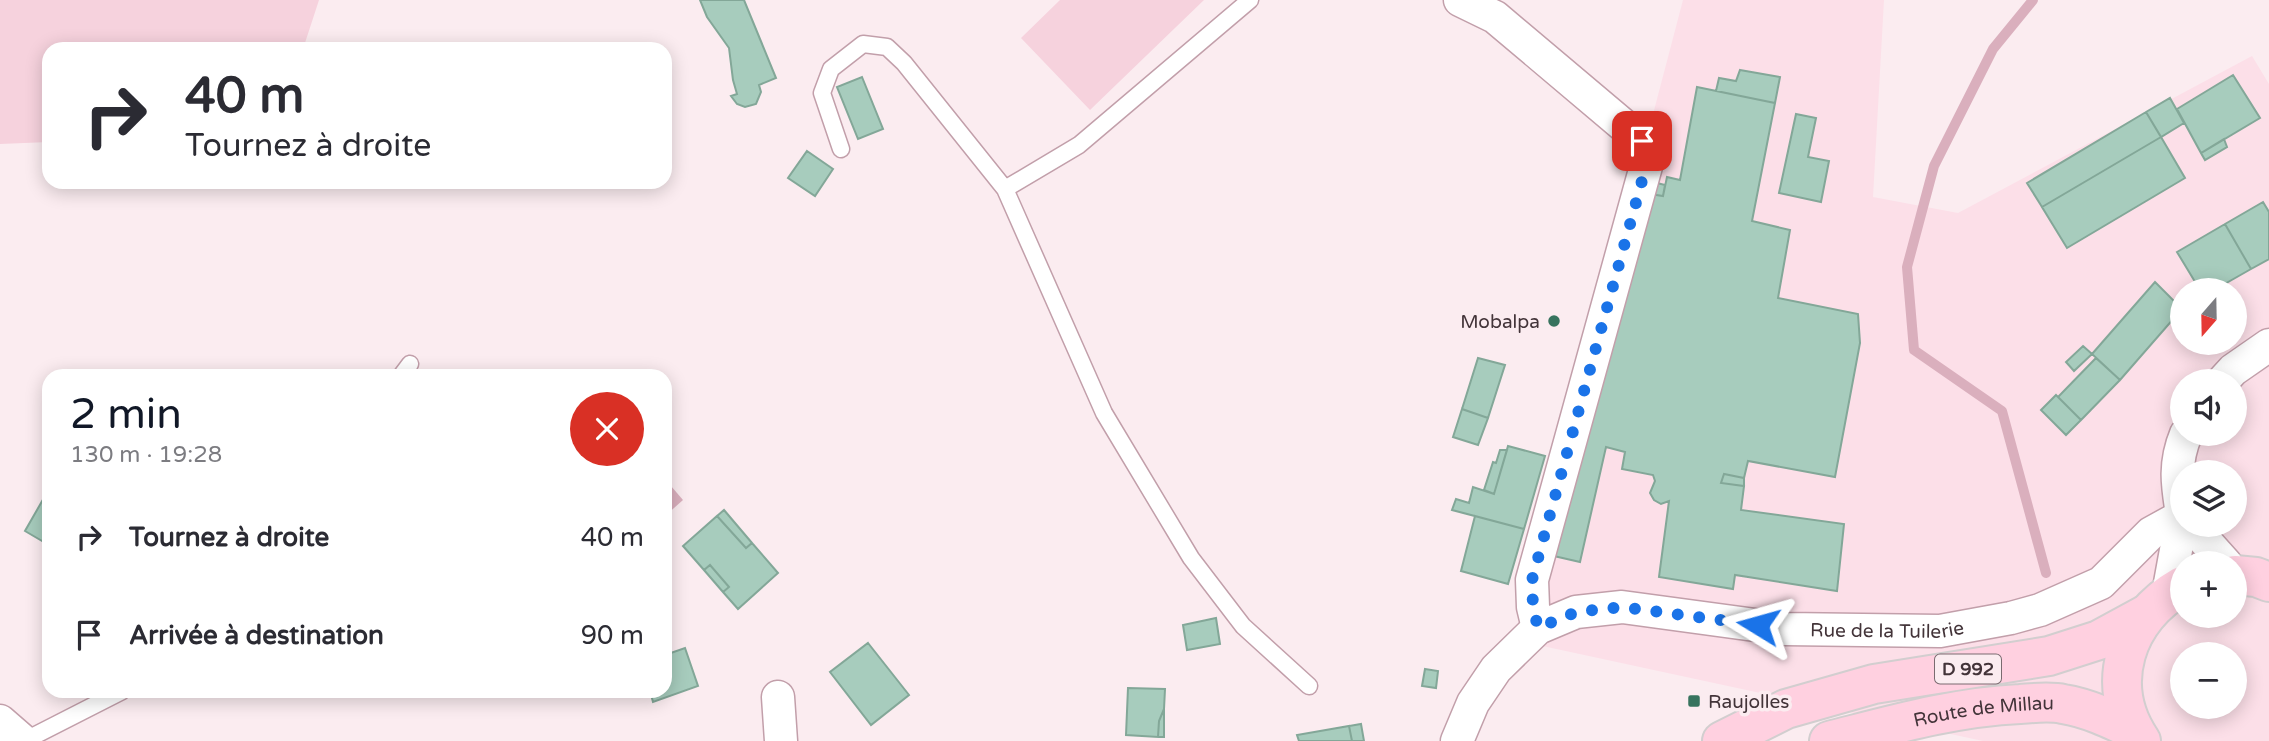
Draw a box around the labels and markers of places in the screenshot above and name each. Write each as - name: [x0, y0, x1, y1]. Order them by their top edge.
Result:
- pin: [1612, 111, 1672, 171]
- place label: Mobalpa: [1460, 311, 1540, 333]
- marker: Mobalpa: [1546, 313, 1562, 329]
- place label: Raujolles: [1708, 691, 1789, 713]
- marker: Raujolles: [1686, 693, 1702, 709]

